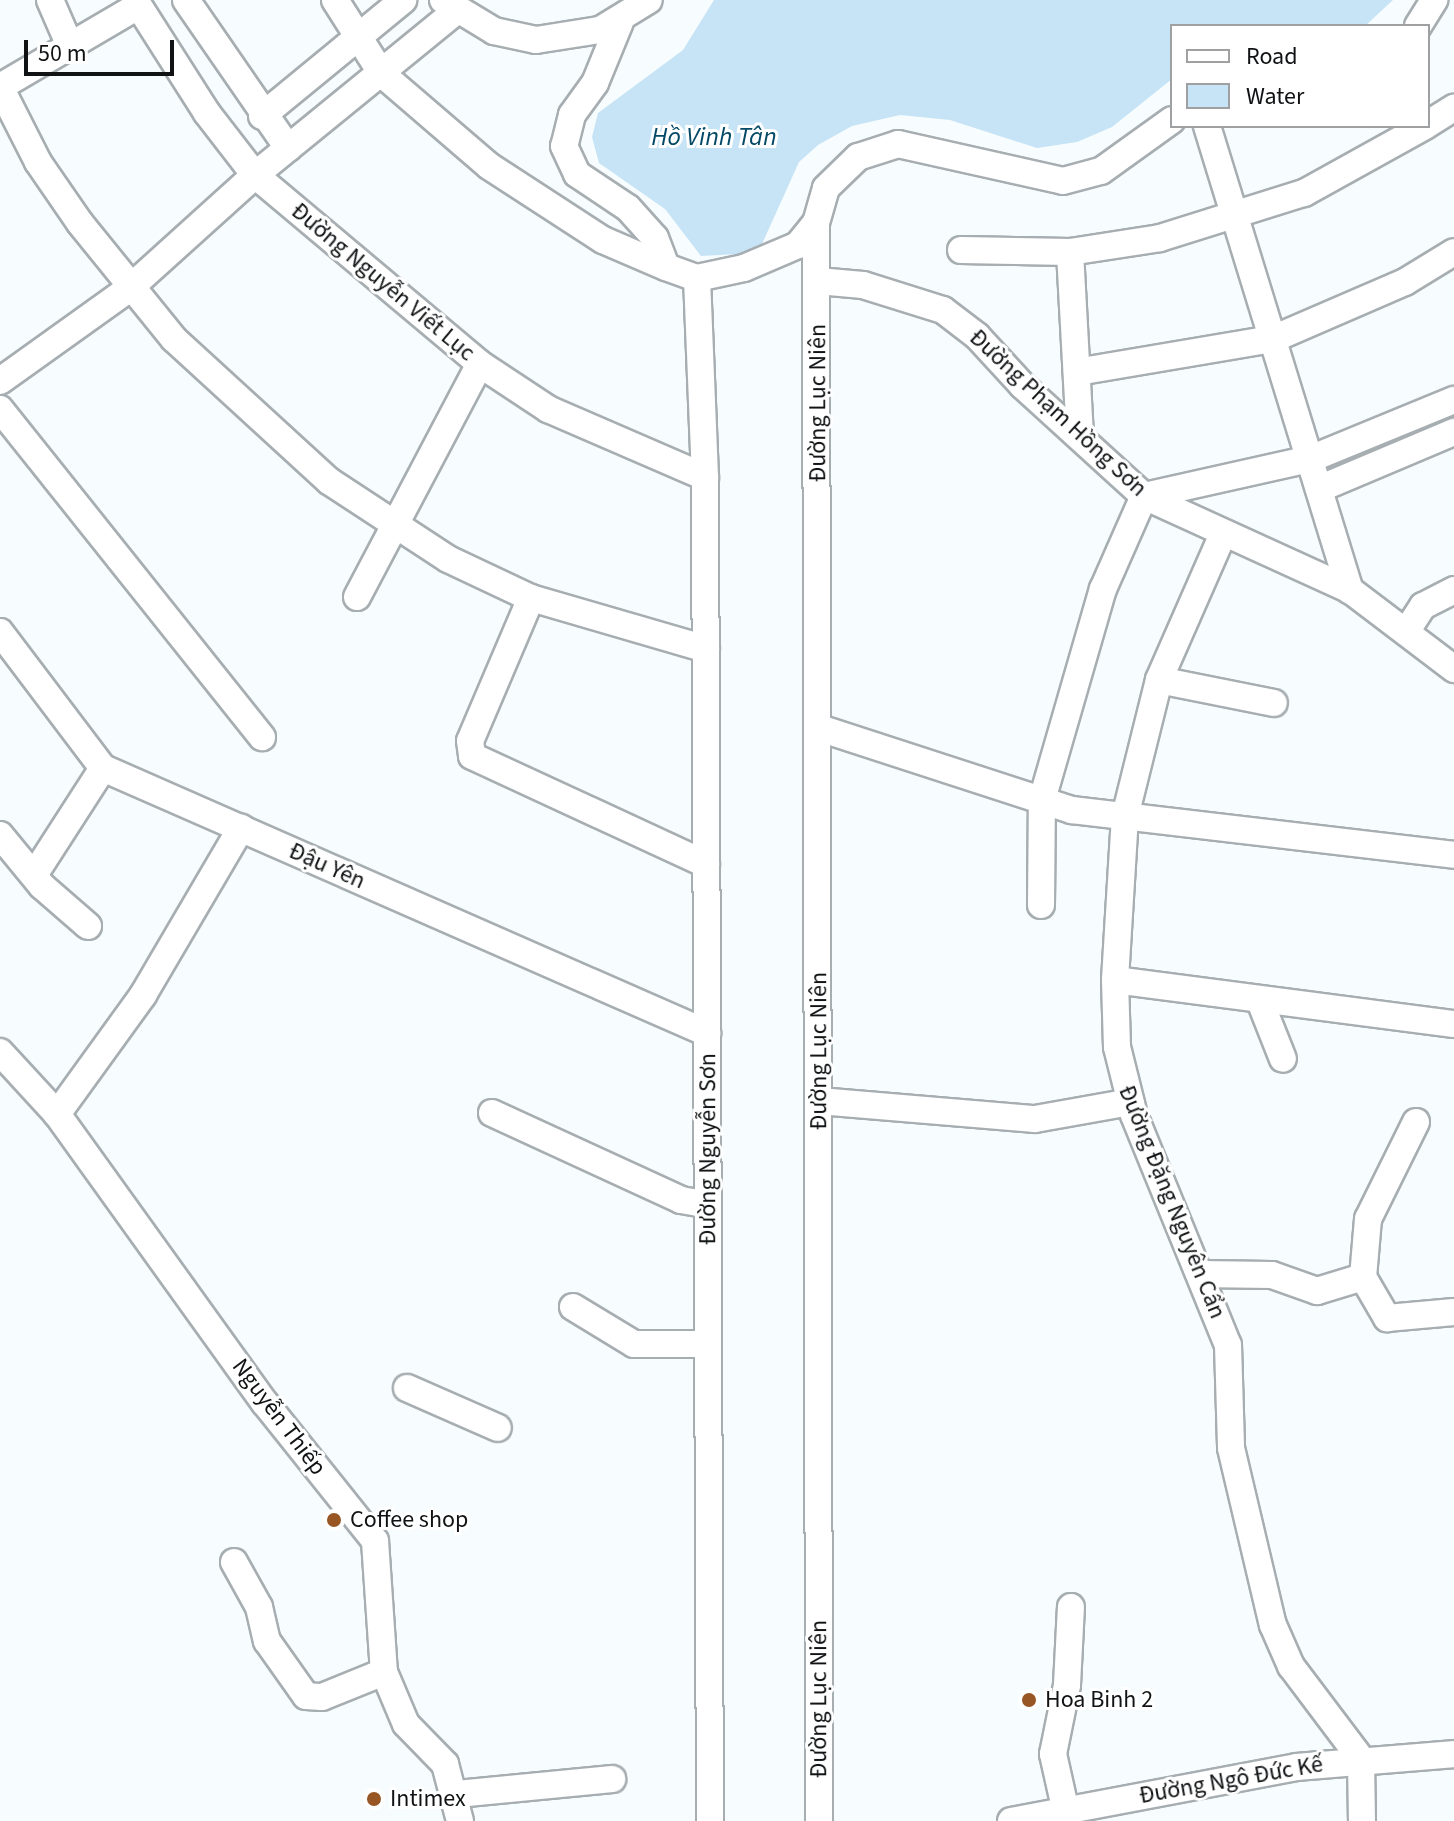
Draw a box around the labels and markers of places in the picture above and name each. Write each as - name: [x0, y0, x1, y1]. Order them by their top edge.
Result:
- place label: Coffee shop: [350, 1506, 468, 1534]
- marker: Coffee shop: [325, 1511, 343, 1529]
- place label: Hoa Binh 2: [1045, 1686, 1153, 1714]
- marker: Hoa Binh 2: [1020, 1691, 1038, 1709]
- place label: Intimex: [390, 1785, 466, 1813]
- marker: Intimex: [365, 1790, 383, 1808]

